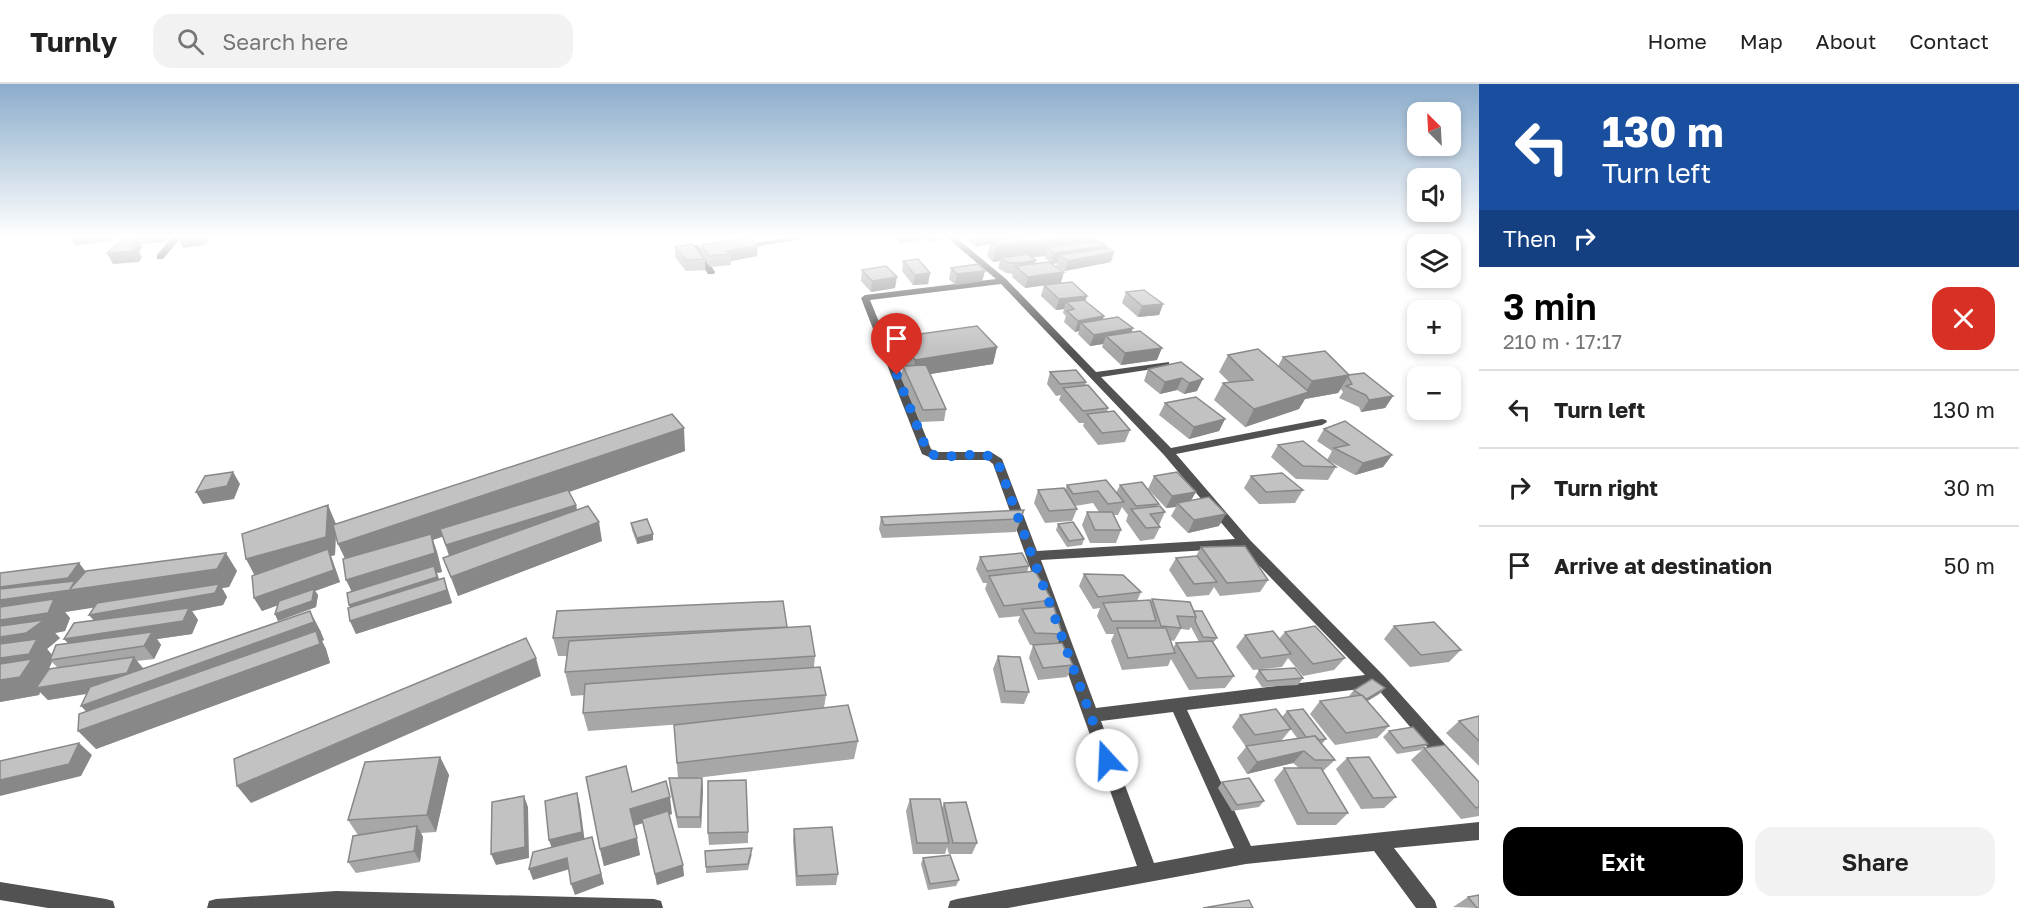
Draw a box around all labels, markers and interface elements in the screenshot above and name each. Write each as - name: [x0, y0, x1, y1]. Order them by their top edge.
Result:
- search box: [153, 14, 573, 68]
- text: Turnly: [30, 25, 117, 58]
- icon: search: [174, 25, 207, 58]
- text: Search here: [222, 28, 348, 55]
- text: Home: [1647, 28, 1707, 54]
- text: Map: [1740, 28, 1783, 54]
- text: About: [1816, 28, 1876, 54]
- text: Contact: [1909, 28, 1989, 54]
- north arrow: [1407, 102, 1461, 156]
- map controls: [1407, 102, 1461, 420]
- text: 130 m: [1602, 106, 1724, 156]
- icon: left: [1503, 108, 1581, 186]
- text: Turn left: [1602, 157, 1711, 189]
- button: sound: [1407, 168, 1461, 222]
- icon: right: [1568, 222, 1601, 255]
- text: Then: [1503, 225, 1556, 252]
- button: layers: [1407, 234, 1461, 288]
- text: 3 min: [1503, 285, 1597, 328]
- button: close: [1932, 287, 1995, 350]
- button: +: [1407, 300, 1461, 354]
- pin: [871, 313, 922, 375]
- icon: arrive: [880, 322, 913, 355]
- text: 210 m · 17:17: [1503, 329, 1622, 353]
- button: −: [1407, 366, 1461, 420]
- icon: left: [1503, 393, 1536, 426]
- text: Turn left: [1554, 396, 1645, 423]
- text: 130 m: [1933, 396, 1995, 423]
- icon: right: [1503, 471, 1536, 504]
- text: Turn right: [1554, 474, 1658, 501]
- text: 30 m: [1944, 474, 1995, 501]
- icon: arrive: [1503, 549, 1536, 582]
- text: Arrive at destination: [1554, 552, 1772, 579]
- text: 50 m: [1944, 552, 1995, 579]
- position arrow: [1075, 728, 1139, 792]
- button: Exit: [1503, 827, 1743, 896]
- button: Share: [1755, 827, 1995, 896]

